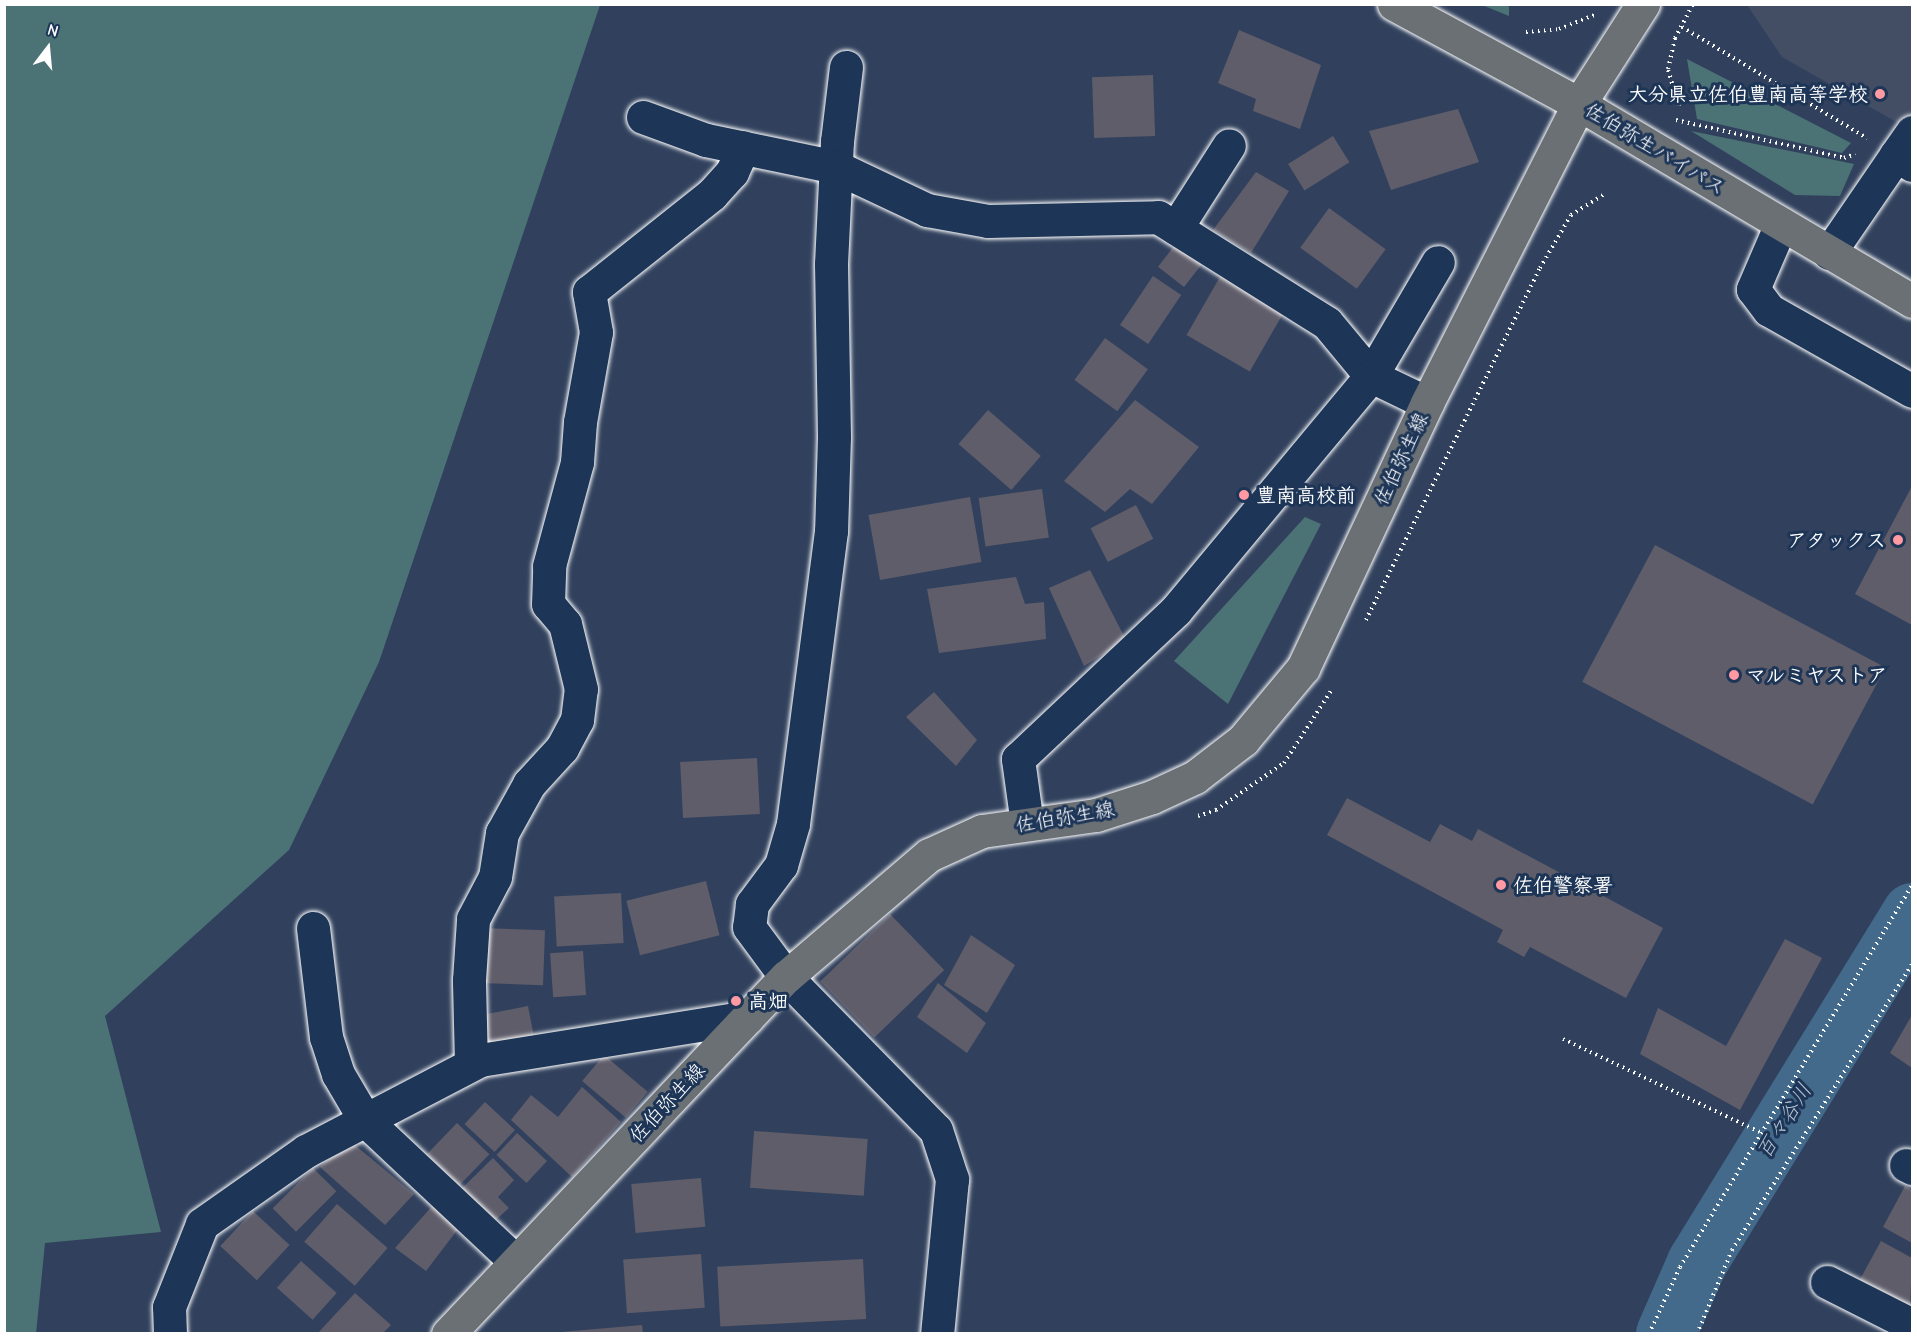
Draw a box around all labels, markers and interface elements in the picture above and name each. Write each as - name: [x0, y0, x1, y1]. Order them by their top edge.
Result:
- north arrow: [18, 18, 78, 78]
- text: N: [45, 21, 60, 41]
- place label: 大分県立佐伯豊南高等学校: [1628, 82, 1868, 106]
- marker: 大分県立佐伯豊南高等学校: [1873, 87, 1887, 101]
- street label: 佐伯弥生バイパス: [1580, 98, 1730, 200]
- street label: 佐伯弥生線: [1369, 409, 1433, 509]
- place label: 豊南高校前: [1256, 483, 1356, 507]
- marker: 豊南高校前: [1237, 488, 1251, 502]
- place label: アタックス: [1786, 528, 1886, 552]
- marker: アタックス: [1891, 533, 1905, 547]
- place label: マルミヤストア: [1746, 663, 1886, 687]
- marker: マルミヤストア: [1727, 668, 1741, 682]
- street label: 佐伯弥生線: [1014, 796, 1116, 838]
- place label: 佐伯警察署: [1513, 873, 1613, 897]
- marker: 佐伯警察署: [1494, 878, 1508, 892]
- place label: 高畑: [748, 989, 788, 1013]
- marker: 高畑: [729, 994, 743, 1008]
- street label: 佐伯弥生線: [624, 1058, 710, 1148]
- water label: 百々谷川: [1751, 1079, 1817, 1163]

